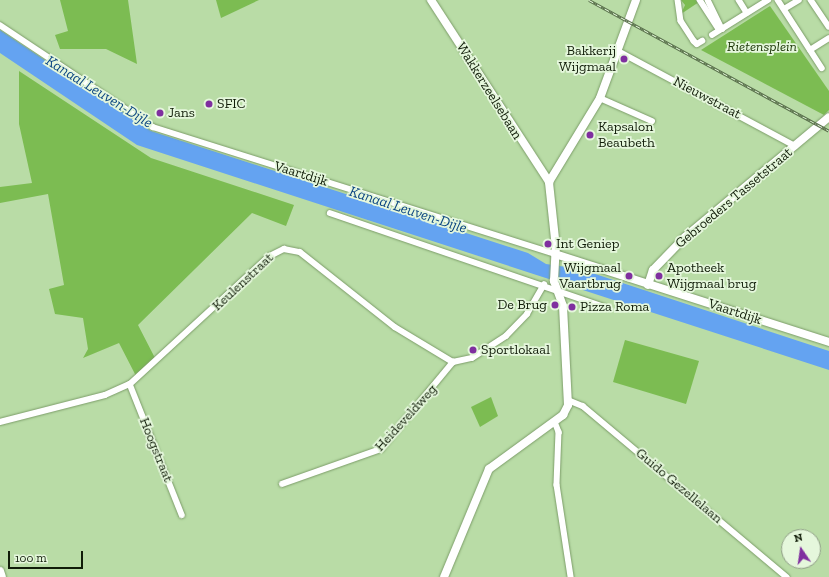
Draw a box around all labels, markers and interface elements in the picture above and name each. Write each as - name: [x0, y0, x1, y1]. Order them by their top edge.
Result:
- street label: Wakkerzeelsebaan: [452, 39, 526, 143]
- park label: Rietensplein: [727, 39, 797, 55]
- place label: Bakkerij Wijgmaal: [559, 43, 616, 76]
- water label: Kanaal Leuven-Dijle: [42, 52, 156, 132]
- marker: Bakkerij Wijgmaal: [619, 54, 629, 64]
- street label: Nieuwstraat: [670, 73, 744, 123]
- place label: SFIC: [217, 96, 246, 112]
- marker: SFIC: [204, 99, 214, 109]
- place label: Jans: [168, 105, 195, 121]
- marker: Jans: [155, 108, 165, 118]
- place label: Kapsalon Beaubeth: [598, 119, 655, 152]
- marker: Kapsalon Beaubeth: [585, 130, 595, 140]
- street label: Gebroeders Tassetstraat: [672, 144, 796, 252]
- street label: Vaartdijk: [272, 158, 330, 190]
- water label: Kanaal Leuven-Dijle: [347, 182, 469, 238]
- place label: Int Geniep: [556, 236, 619, 252]
- marker: Int Geniep: [543, 239, 553, 249]
- street label: Keulenstraat: [209, 249, 277, 315]
- place label: Wijgmaal Vaartbrug: [559, 260, 621, 292]
- place label: Apotheek Wijgmaal brug: [667, 260, 756, 292]
- marker: Wijgmaal Vaartbrug: [624, 271, 634, 281]
- marker: Apotheek Wijgmaal brug: [654, 271, 664, 281]
- street label: Vaartdijk: [706, 295, 764, 329]
- place label: De Brug: [498, 297, 547, 313]
- place label: Pizza Roma: [580, 299, 649, 315]
- marker: De Brug: [550, 300, 560, 310]
- marker: Pizza Roma: [567, 302, 577, 312]
- place label: Sportlokaal: [481, 342, 550, 358]
- marker: Sportlokaal: [468, 345, 478, 355]
- street label: Heideveldweg: [372, 381, 440, 455]
- street label: Hoogstraat: [135, 415, 177, 485]
- street label: Guido Gezellelaan: [632, 445, 726, 527]
- north arrow: [781, 529, 821, 569]
- text: N: [793, 531, 804, 545]
- scale bar: [10, 543, 85, 569]
- text: 100 m: [15, 551, 47, 565]

